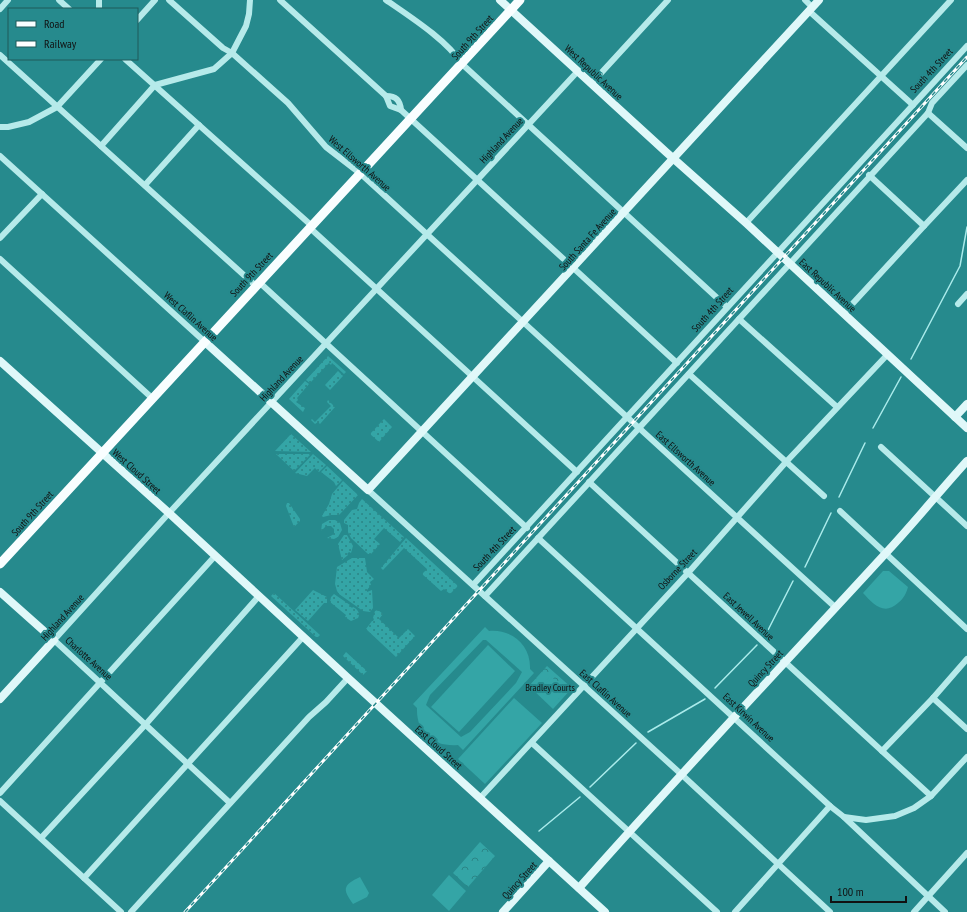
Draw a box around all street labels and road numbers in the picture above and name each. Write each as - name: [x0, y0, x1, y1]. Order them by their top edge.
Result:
- street label: South 9th Street: [449, 12, 496, 63]
- street label: West Republic Avenue: [562, 42, 626, 103]
- street label: South 4th Street: [907, 45, 956, 96]
- street label: Highland Avenue: [477, 115, 526, 166]
- street label: West Ellsworth Avenue: [326, 133, 394, 194]
- street label: South Santa Fe Avenue: [556, 206, 619, 273]
- street label: South 9th Street: [227, 249, 276, 300]
- street label: East Republic Avenue: [796, 256, 859, 315]
- street label: South 4th Street: [689, 284, 736, 335]
- street label: West Claflin Avenue: [161, 289, 220, 344]
- street label: Highland Avenue: [257, 353, 306, 404]
- street label: East Ellsworth Avenue: [653, 428, 718, 489]
- street label: West Cloud Street: [109, 446, 164, 497]
- street label: South 9th Street: [9, 488, 56, 539]
- street label: South 4th Street: [470, 523, 519, 574]
- street label: Osborne Street: [655, 546, 700, 593]
- street label: East Jewell Avenue: [721, 590, 777, 643]
- street label: Highland Avenue: [38, 591, 87, 643]
- street label: Charlotte Avenue: [62, 634, 115, 683]
- street label: Quincy Street: [745, 647, 786, 690]
- street label: East Claflin Avenue: [577, 667, 634, 720]
- street label: East Kirwin Avenue: [720, 690, 777, 745]
- street label: East Cloud Street: [412, 723, 465, 772]
- street label: Quincy Street: [499, 859, 540, 902]

